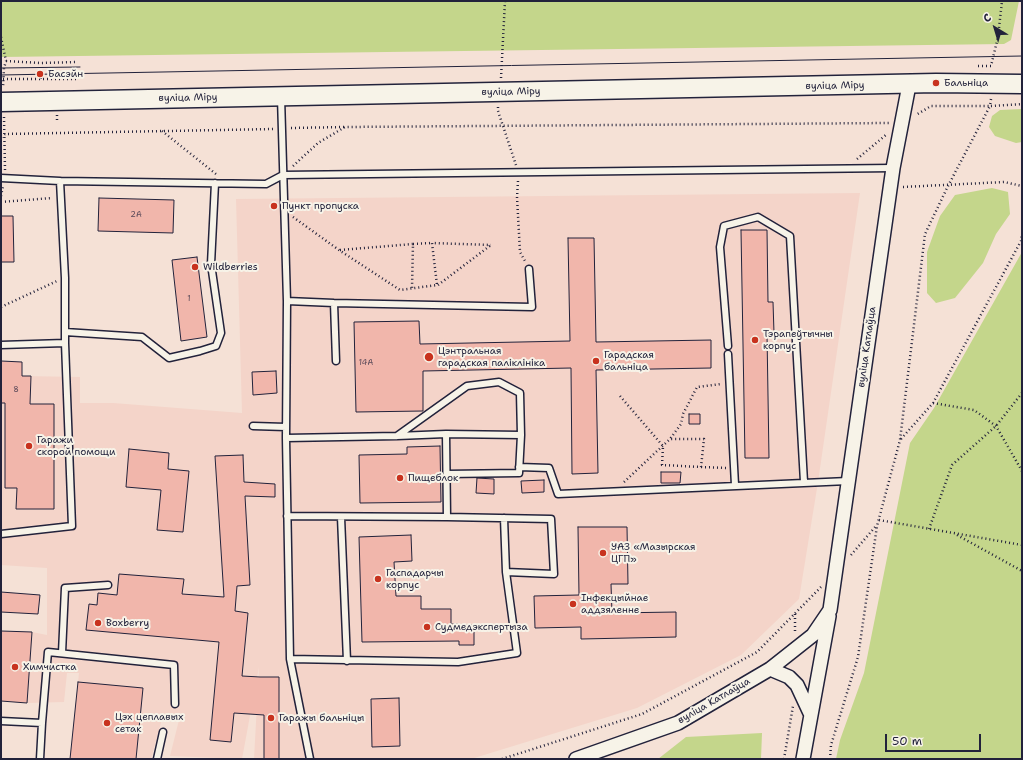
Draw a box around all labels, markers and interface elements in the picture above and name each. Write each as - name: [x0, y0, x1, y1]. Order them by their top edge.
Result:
- north arrow: [975, 8, 1015, 48]
- text: С: [980, 10, 995, 26]
- place label: Басэйн: [48, 68, 83, 80]
- marker: Басэйн: [35, 69, 45, 79]
- place label: Бальніца: [944, 77, 988, 89]
- marker: Бальніца: [931, 78, 941, 88]
- street label: вуліца Міру: [805, 79, 865, 93]
- street label: вуліца Міру: [481, 85, 541, 99]
- street label: вуліца Міру: [158, 91, 218, 105]
- place label: Пункт пропуска: [282, 200, 359, 212]
- marker: Пункт пропуска: [269, 201, 279, 211]
- house number: 2А: [130, 210, 142, 220]
- place label: Wildberries: [203, 261, 258, 273]
- marker: Wildberries: [190, 262, 200, 272]
- house number: 1: [187, 294, 191, 304]
- street label: вуліца Катлаўца: [855, 306, 879, 388]
- place label: Тэрапеўтычны корпус: [763, 328, 833, 352]
- marker: Тэрапеўтычны корпус: [750, 335, 760, 345]
- place label: Цэнтральная гарадская паліклініка: [438, 345, 545, 368]
- place label: Гарадская бальніца: [604, 349, 654, 372]
- marker: Цэнтральная гарадская паліклініка: [423, 351, 435, 363]
- marker: Гарадская бальніца: [591, 356, 601, 366]
- house number: 14А: [359, 358, 373, 368]
- house number: 8: [13, 385, 19, 395]
- place label: Гаражи скорой помощи: [37, 434, 116, 458]
- marker: Гаражи скорой помощи: [24, 441, 34, 451]
- place label: Пищеблок: [408, 472, 458, 484]
- marker: Пищеблок: [395, 473, 405, 483]
- place label: УАЗ «Мазырская ЦГП»: [611, 541, 695, 564]
- marker: УАЗ «Мазырская ЦГП»: [598, 548, 608, 558]
- place label: Гаспадарчы корпус: [386, 567, 444, 590]
- marker: Гаспадарчы корпус: [373, 574, 383, 584]
- place label: Інфекцыйнае аддзяленне: [581, 592, 648, 616]
- marker: Інфекцыйнае аддзяленне: [568, 599, 578, 609]
- place label: Boxberry: [106, 617, 149, 629]
- marker: Boxberry: [93, 618, 103, 628]
- place label: Судмедэкспертыза: [435, 621, 528, 633]
- marker: Судмедэкспертыза: [422, 622, 432, 632]
- place label: Химчистка: [23, 661, 76, 673]
- marker: Химчистка: [10, 662, 20, 672]
- street label: вуліца Катлаўца: [676, 675, 752, 727]
- place label: Цэх цеплавых сетак: [115, 711, 183, 734]
- place label: Гаражы бальніцы: [279, 712, 364, 724]
- marker: Гаражы бальніцы: [266, 713, 276, 723]
- marker: Цэх цеплавых сетак: [102, 718, 112, 728]
- scale bar: [887, 726, 983, 752]
- text: 50 m: [892, 733, 922, 749]

